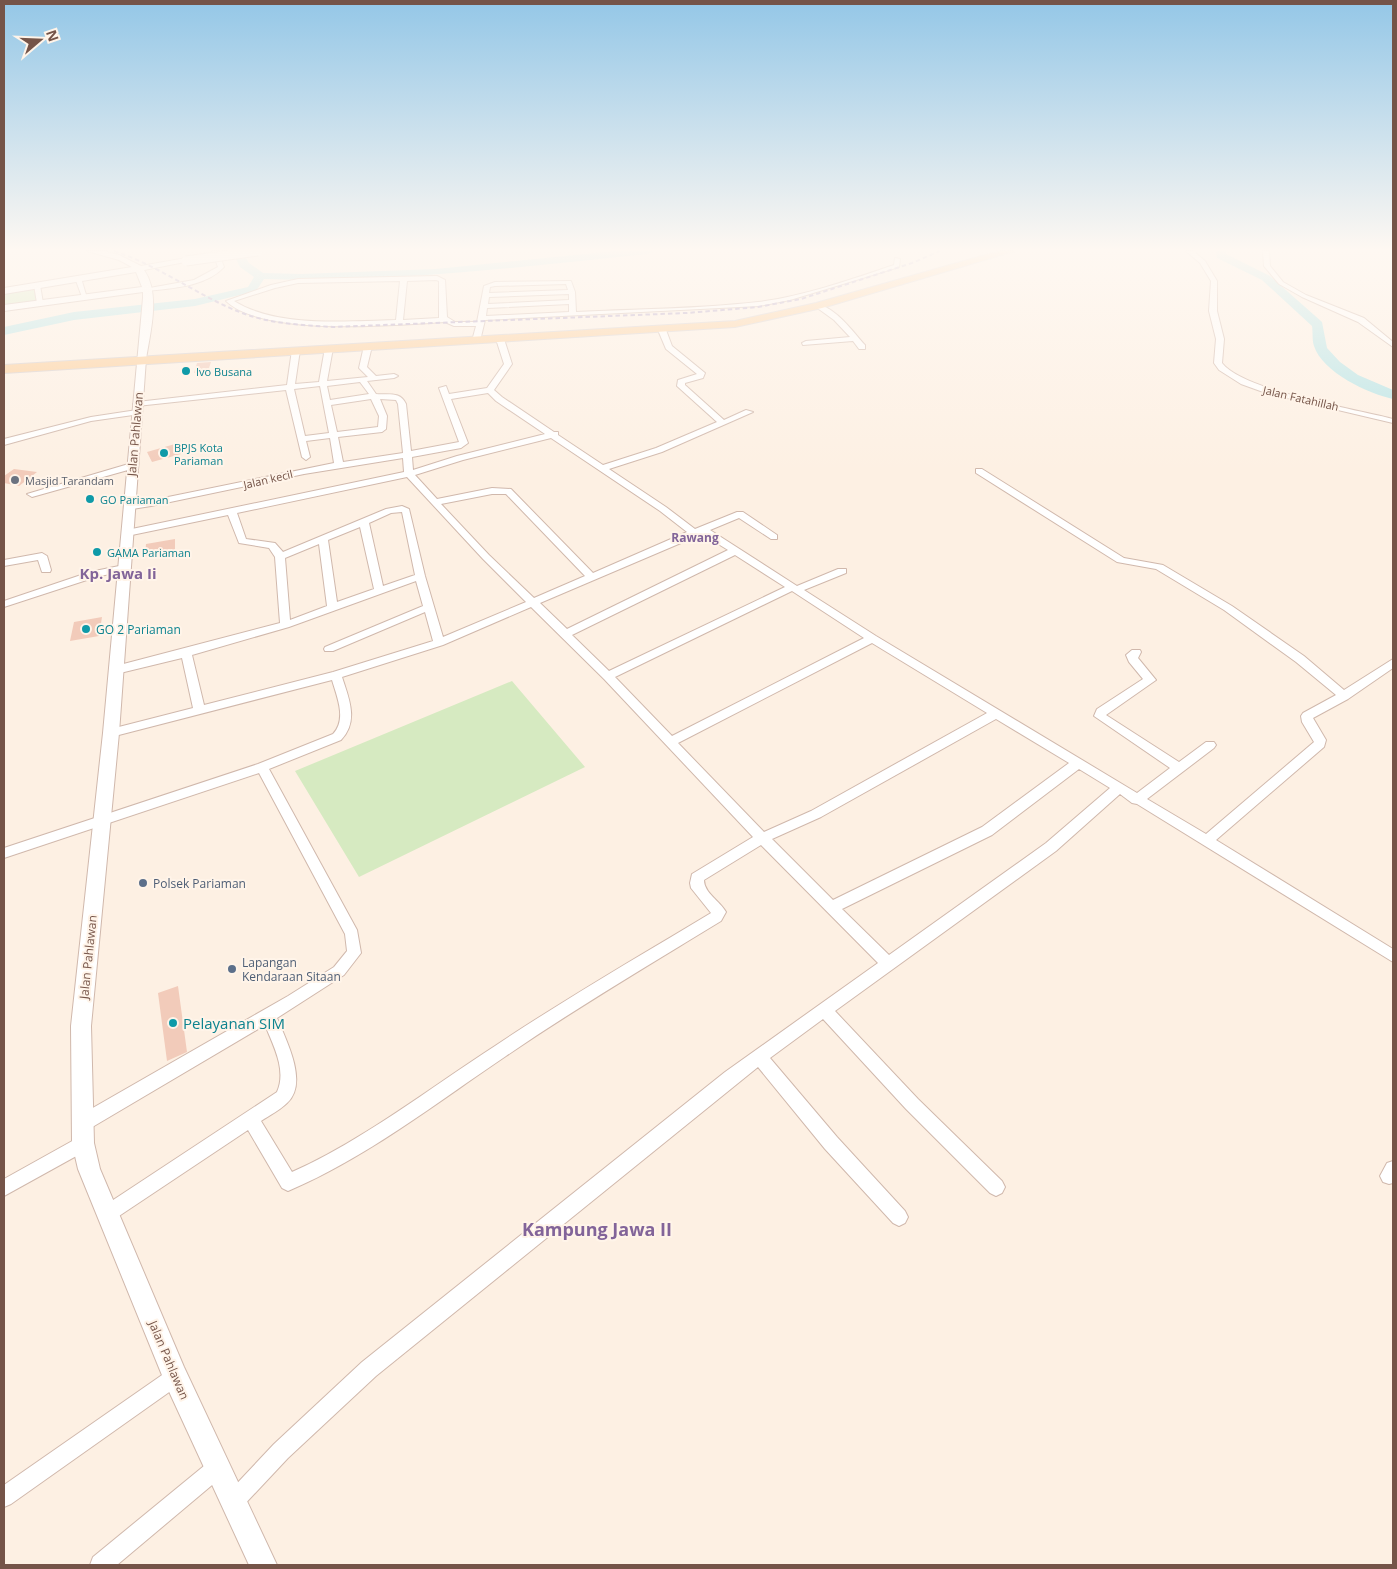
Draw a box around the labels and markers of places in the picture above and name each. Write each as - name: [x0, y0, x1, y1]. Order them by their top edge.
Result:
- place label: Ivo Busana: [196, 364, 252, 379]
- marker: Ivo Busana: [180, 365, 192, 377]
- place label: BPJS Kota Pariaman: [174, 440, 223, 468]
- marker: BPJS Kota Pariaman: [158, 447, 170, 459]
- place label: Masjid Tarandam: [25, 473, 114, 488]
- marker: Masjid Tarandam: [9, 474, 21, 486]
- place label: GO Pariaman: [100, 492, 169, 507]
- marker: GO Pariaman: [84, 493, 96, 505]
- place label: GAMA Pariaman: [107, 545, 191, 560]
- marker: GAMA Pariaman: [91, 546, 103, 558]
- place label: GO 2 Pariaman: [96, 621, 181, 638]
- marker: GO 2 Pariaman: [80, 623, 92, 635]
- place label: Polsek Pariaman: [153, 875, 246, 892]
- marker: Polsek Pariaman: [137, 877, 149, 889]
- place label: Lapangan Kendaraan Sitaan: [242, 954, 341, 985]
- marker: Lapangan Kendaraan Sitaan: [226, 963, 238, 975]
- place label: Pelayanan SIM: [183, 1013, 285, 1033]
- marker: Pelayanan SIM: [167, 1017, 179, 1029]

